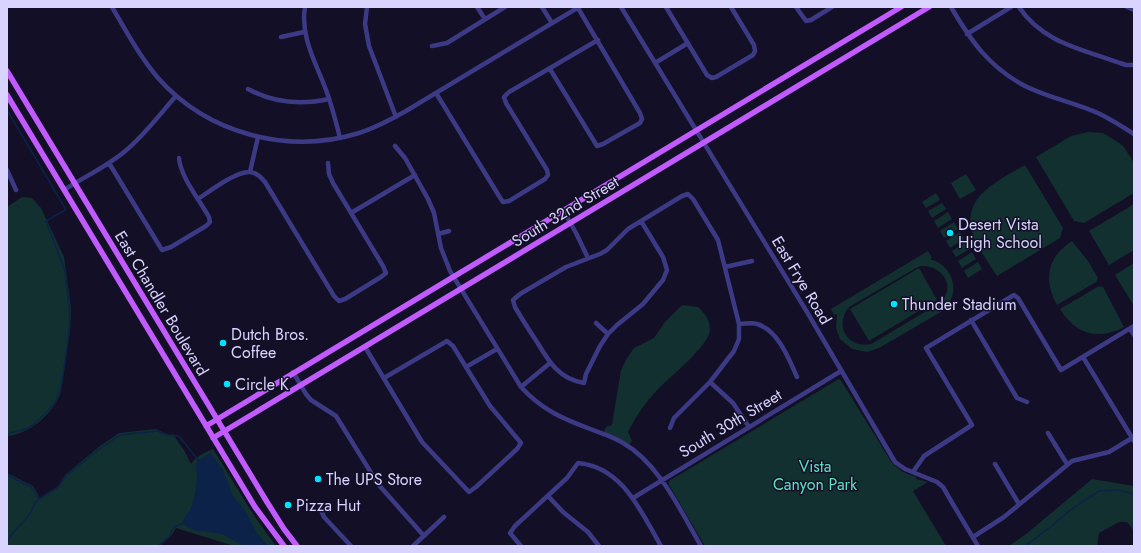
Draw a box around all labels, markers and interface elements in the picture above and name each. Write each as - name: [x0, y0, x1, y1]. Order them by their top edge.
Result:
- street label: South 32nd Street: [507, 170, 623, 253]
- place label: Desert Vista High School: [958, 213, 1042, 254]
- street label: East Chandler Boulevard: [109, 226, 214, 380]
- marker: Desert Vista High School: [945, 228, 955, 238]
- street label: East Frye Road: [766, 232, 837, 329]
- place label: Thunder Stadium: [902, 293, 1017, 316]
- marker: Thunder Stadium: [889, 299, 899, 309]
- place label: Dutch Bros. Coffee: [231, 323, 309, 364]
- marker: Dutch Bros. Coffee: [218, 338, 228, 348]
- place label: Circle K: [235, 373, 289, 396]
- marker: Circle K: [222, 379, 232, 389]
- street label: South 30th Street: [674, 383, 786, 463]
- park label: Vista Canyon Park: [773, 455, 858, 496]
- place label: The UPS Store: [326, 468, 422, 491]
- marker: The UPS Store: [313, 474, 323, 484]
- place label: Pizza Hut: [296, 494, 360, 517]
- marker: Pizza Hut: [283, 500, 293, 510]

